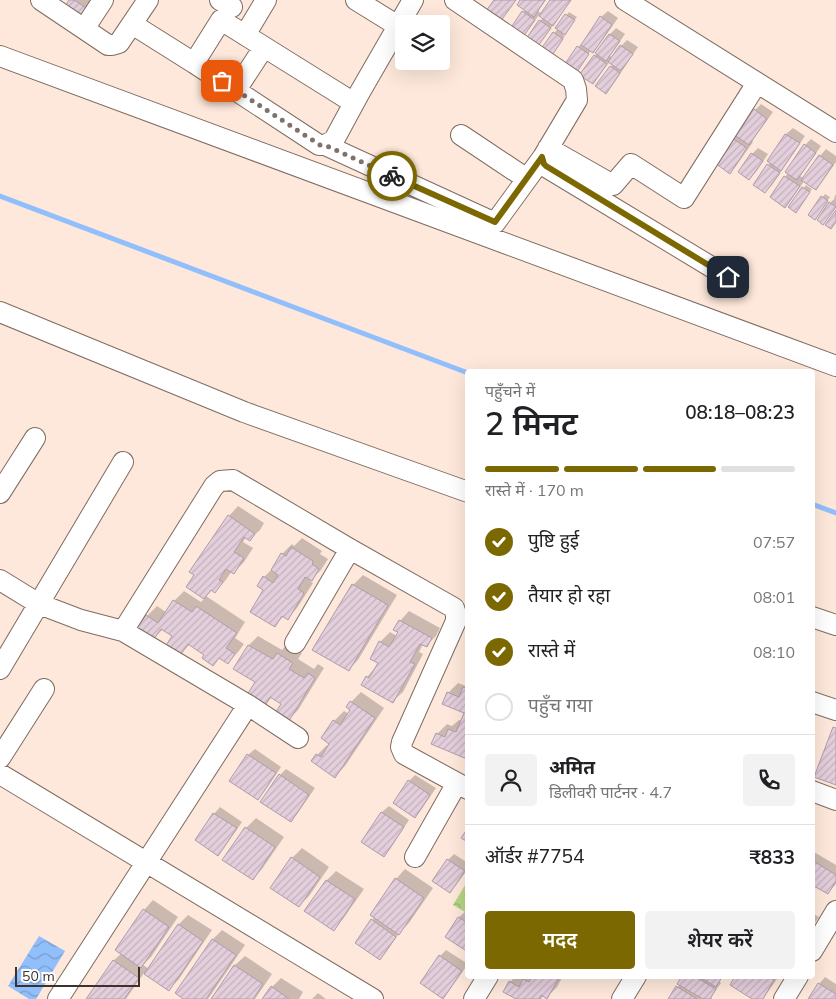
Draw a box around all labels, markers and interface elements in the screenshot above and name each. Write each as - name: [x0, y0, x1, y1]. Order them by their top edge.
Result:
- map controls: [395, 15, 450, 70]
- button: layers: [395, 15, 450, 70]
- pin: [201, 60, 243, 102]
- icon: bag: [208, 67, 236, 95]
- courier: [367, 151, 417, 201]
- icon: bike: [378, 162, 406, 190]
- pin: [707, 256, 749, 298]
- icon: home: [714, 263, 742, 291]
- text: पहुँचने में: [485, 381, 535, 401]
- text: 08:18–08:23: [685, 400, 795, 424]
- text: 2 मिनट: [485, 403, 578, 443]
- text: रास्ते में · 170 m: [485, 480, 584, 500]
- icon: check: [485, 528, 513, 556]
- text: पुष्टि हुई: [528, 528, 579, 552]
- text: 07:57: [753, 532, 795, 552]
- icon: check: [485, 583, 513, 611]
- text: तैयार हो रहा: [528, 583, 610, 607]
- text: 08:01: [753, 587, 795, 607]
- icon: check: [485, 638, 513, 666]
- text: रास्ते में: [528, 638, 575, 662]
- text: 08:10: [753, 642, 795, 662]
- text: पहुँच गया: [528, 693, 593, 717]
- button: person: [485, 754, 537, 806]
- button: phone: [743, 754, 795, 806]
- text: अमित: [549, 755, 595, 779]
- text: डिलीवरी पार्टनर · 4.7: [549, 782, 672, 802]
- text: ऑर्डर #7754: [485, 844, 584, 868]
- text: ₹833: [749, 845, 795, 869]
- button: मदद: [485, 911, 635, 969]
- button: शेयर करें: [645, 911, 795, 969]
- scale bar: [15, 964, 140, 987]
- text: 50 m: [22, 967, 55, 985]

